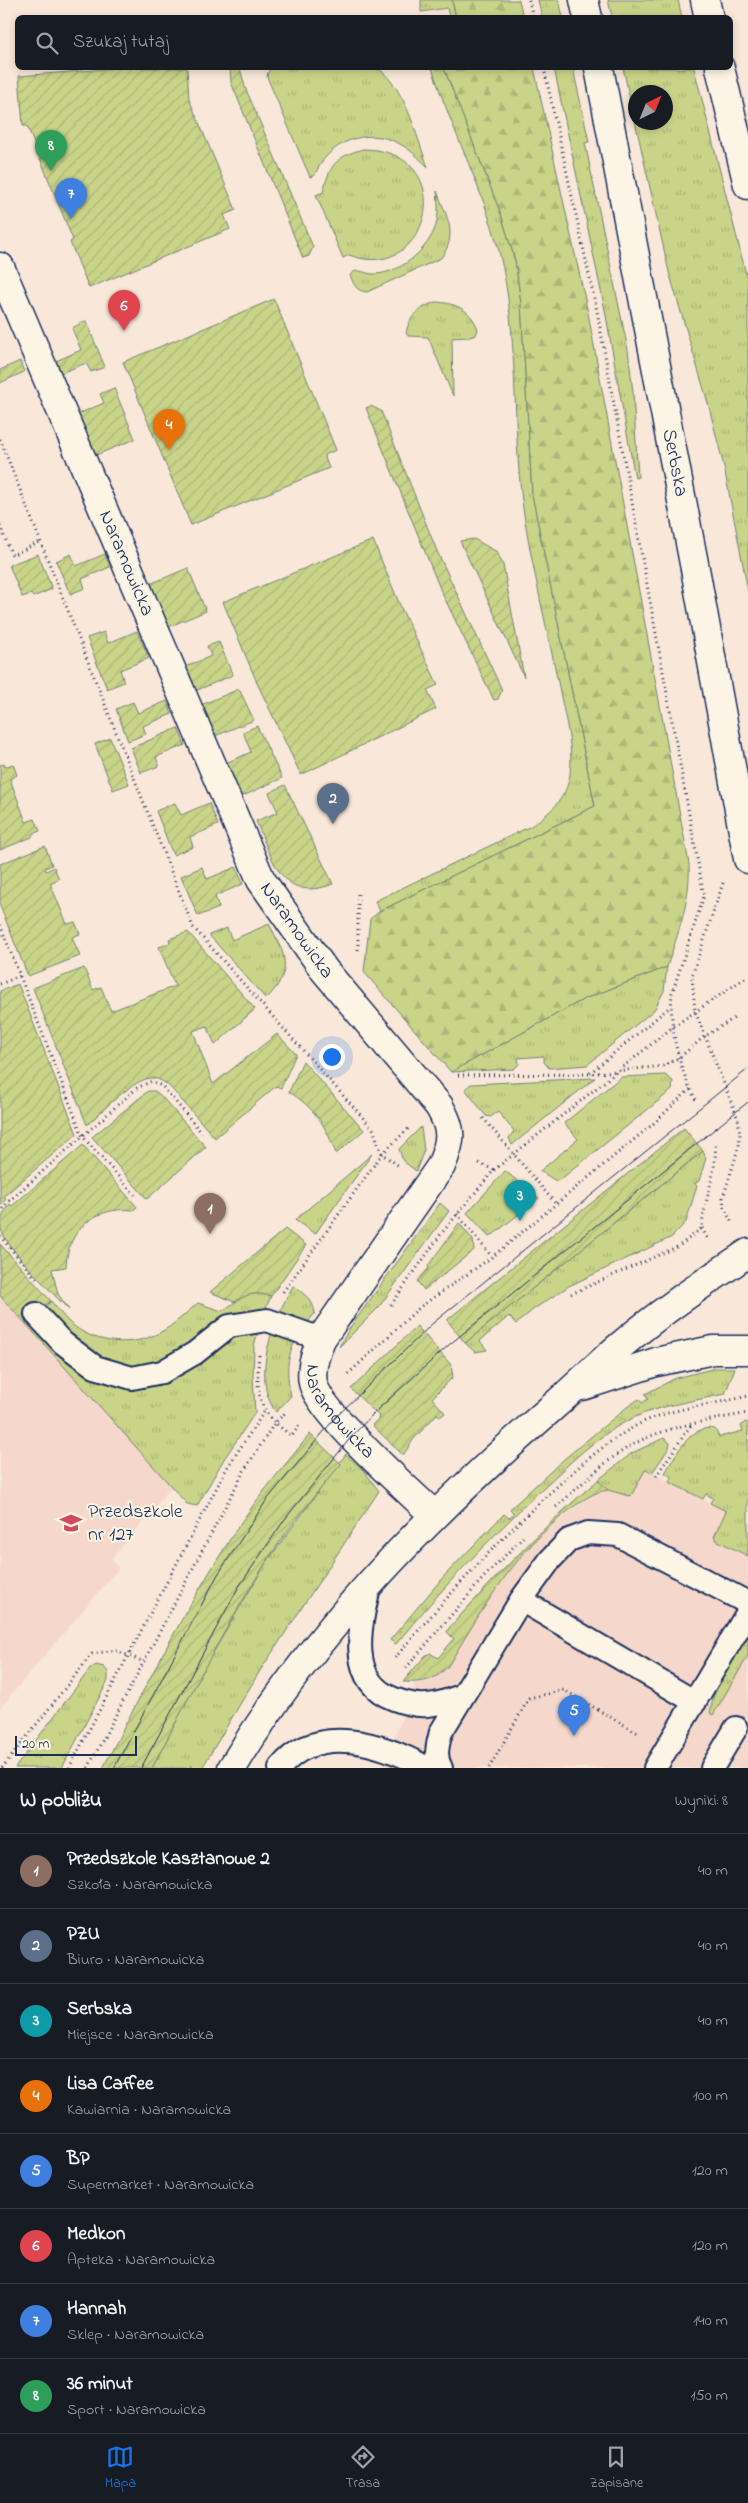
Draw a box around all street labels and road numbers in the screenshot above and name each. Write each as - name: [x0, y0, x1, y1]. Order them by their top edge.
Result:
- street label: Serbska: [654, 427, 695, 499]
- street label: Naramowicka: [91, 506, 162, 621]
- street label: Naramowicka: [252, 876, 340, 985]
- street label: Naramowicka: [297, 1363, 381, 1466]

